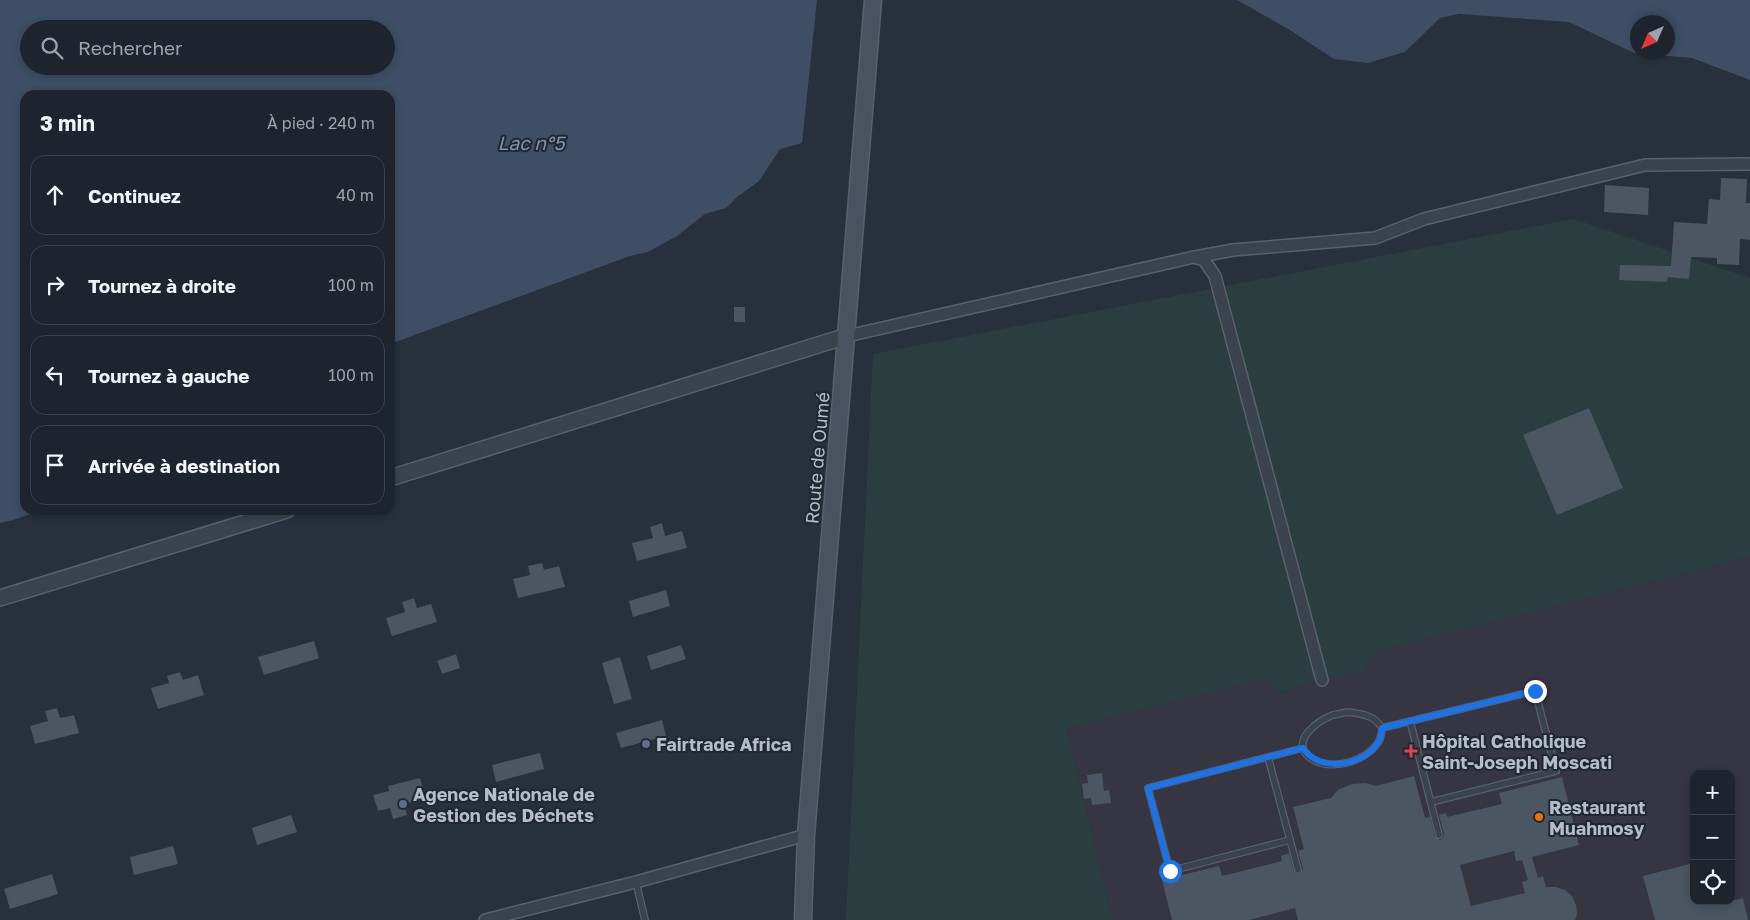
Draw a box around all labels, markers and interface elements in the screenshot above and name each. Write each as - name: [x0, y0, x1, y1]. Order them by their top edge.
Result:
- north arrow: [1630, 15, 1675, 60]
- search box: [20, 20, 395, 75]
- icon: search: [38, 34, 66, 62]
- text: Rechercher: [78, 36, 183, 59]
- text: 3 min: [40, 110, 95, 136]
- text: À pied · 240 m: [267, 113, 375, 133]
- water label: Lac n°5: [498, 131, 566, 154]
- icon: ahead: [41, 181, 69, 209]
- text: Continuez: [88, 184, 181, 207]
- text: 40 m: [336, 185, 374, 205]
- icon: right: [41, 271, 69, 299]
- text: Tournez à droite: [88, 274, 236, 297]
- text: 100 m: [328, 275, 374, 295]
- icon: left: [41, 361, 69, 389]
- text: Tournez à gauche: [88, 364, 249, 387]
- text: 100 m: [328, 365, 374, 385]
- street label: Route de Oumé: [800, 391, 834, 525]
- icon: arrive: [41, 451, 69, 479]
- text: Arrivée à destination: [88, 454, 280, 477]
- route end: [1524, 680, 1547, 703]
- place label: Hôpital Catholique Saint-Joseph Moscati: [1422, 730, 1612, 773]
- place label: Fairtrade Africa: [656, 733, 792, 755]
- marker: Fairtrade Africa: [640, 738, 652, 750]
- marker: Hôpital Catholique Saint-Joseph Moscati: [1404, 744, 1418, 758]
- map controls: [1690, 770, 1735, 905]
- button: +: [1690, 770, 1735, 815]
- place label: Agence Nationale de Gestion des Déchets: [413, 783, 595, 826]
- place label: Restaurant Muahmosy: [1549, 796, 1645, 839]
- marker: Agence Nationale de Gestion des Déchets: [397, 798, 409, 810]
- marker: Restaurant Muahmosy: [1533, 811, 1545, 823]
- button: −: [1690, 815, 1735, 860]
- route start: [1159, 860, 1182, 883]
- button: locate: [1690, 860, 1735, 905]

